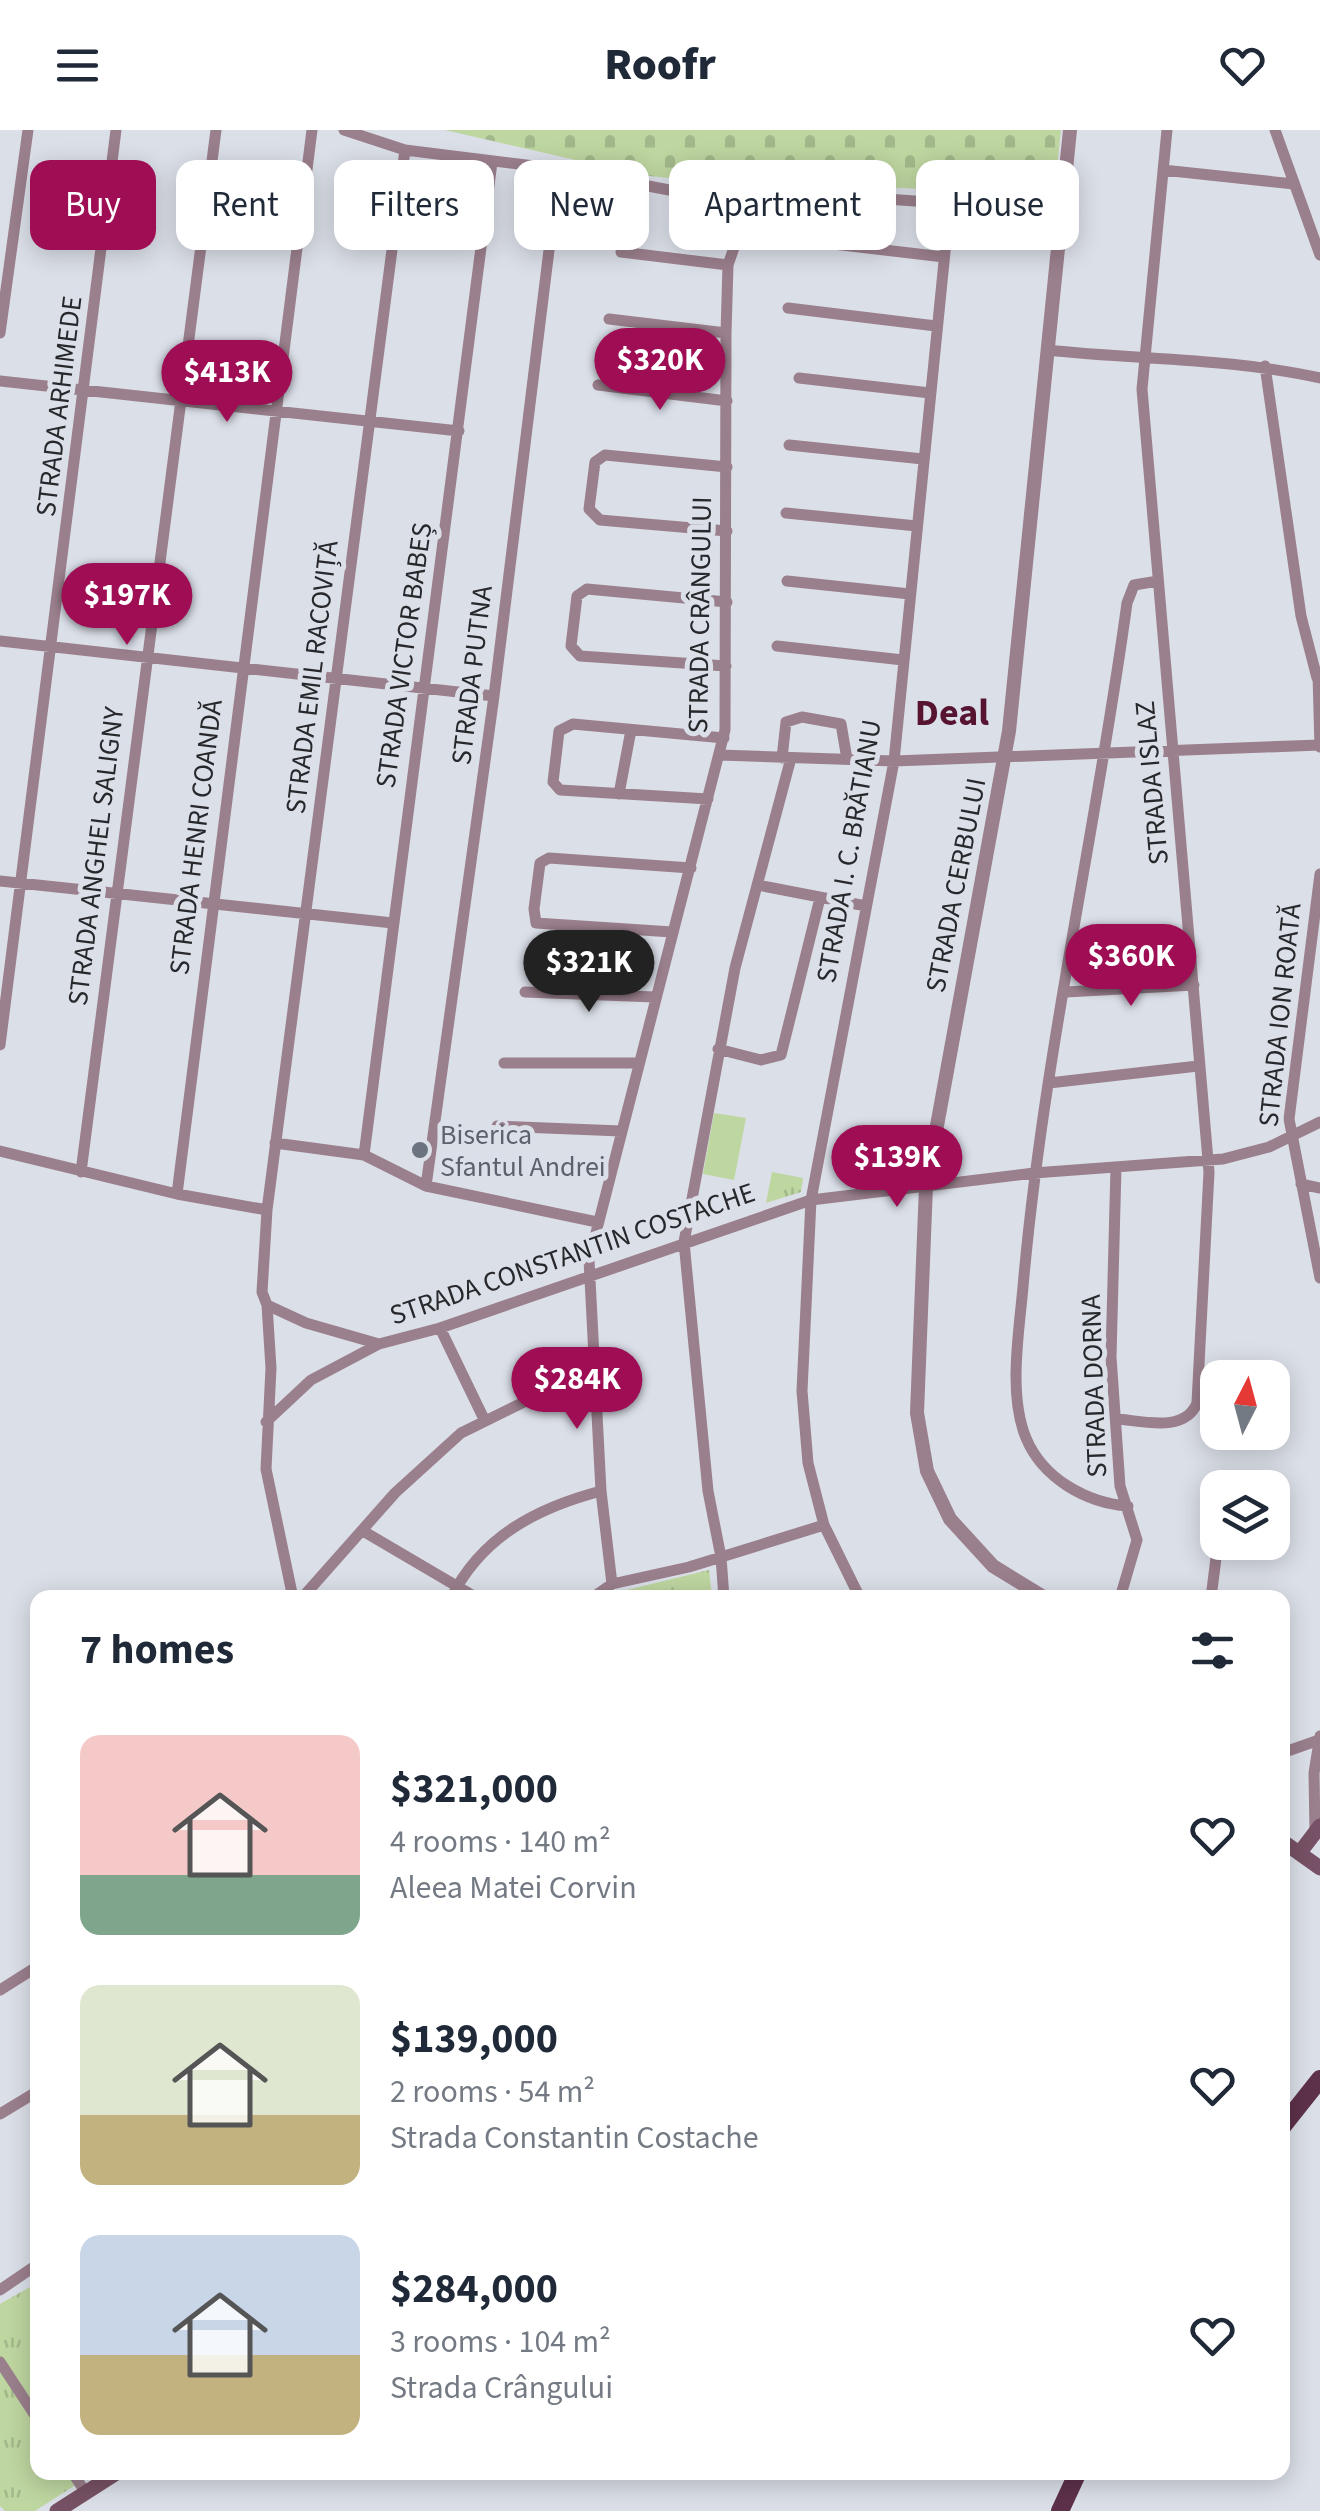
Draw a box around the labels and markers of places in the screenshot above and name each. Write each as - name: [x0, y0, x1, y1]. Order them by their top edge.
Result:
- pin: $320K: [590, 328, 730, 413]
- pin: $413K: [157, 340, 297, 425]
- pin: $197K: [57, 563, 197, 648]
- pin: $360K: [1061, 924, 1201, 1009]
- pin: $321K: [519, 930, 659, 1015]
- place label: Biserica Sfantul Andrei: [440, 1115, 606, 1187]
- pin: $139K: [827, 1125, 967, 1210]
- marker: Biserica Sfantul Andrei: [409, 1139, 431, 1161]
- pin: $284K: [507, 1347, 647, 1432]

